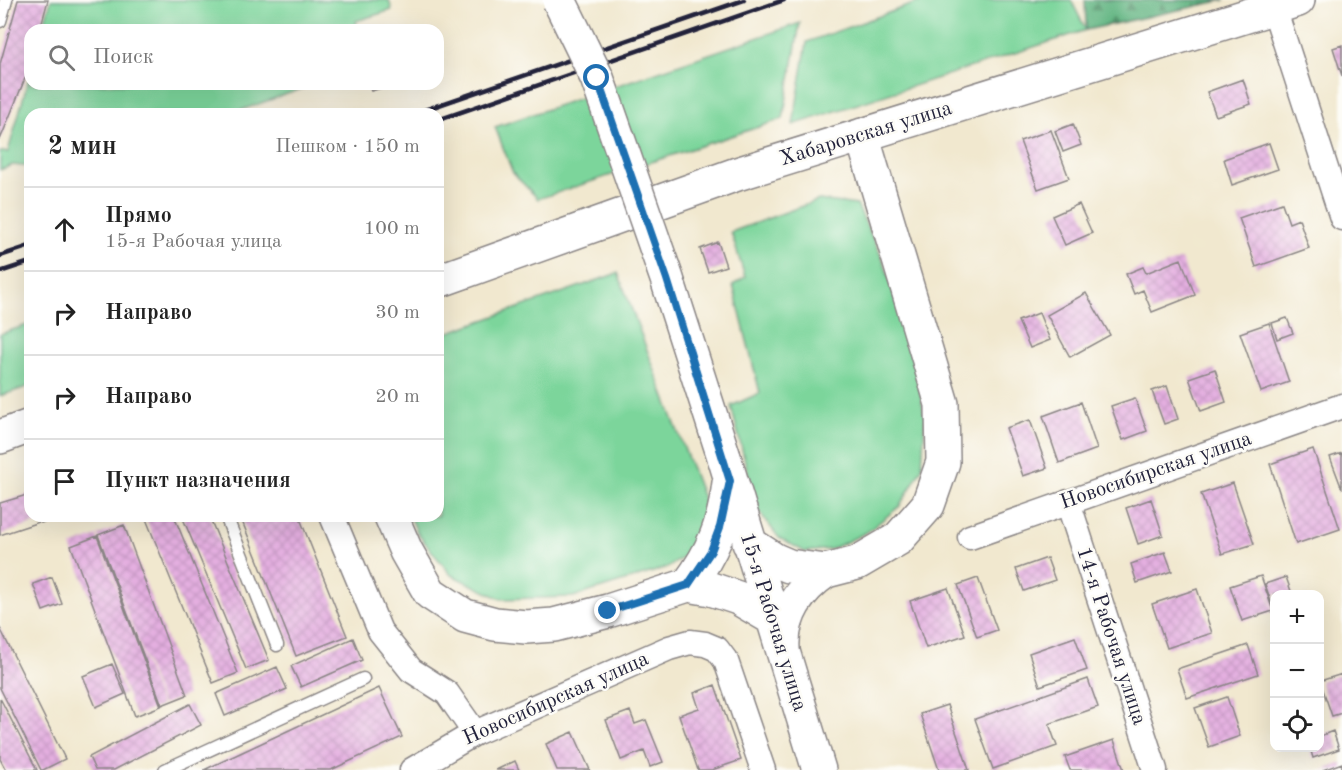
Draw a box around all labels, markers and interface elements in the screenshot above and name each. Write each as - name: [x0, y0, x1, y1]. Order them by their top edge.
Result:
- search box: [24, 24, 444, 90]
- icon: search: [45, 41, 78, 74]
- text: Поиск: [93, 46, 154, 68]
- route start: [583, 64, 609, 90]
- street label: Хабаровская улица: [777, 98, 955, 170]
- text: 2 мин: [48, 134, 117, 160]
- text: Пешком · 150 m: [275, 137, 420, 157]
- text: Прямо: [105, 205, 172, 227]
- icon: ahead: [48, 213, 81, 246]
- text: 100 m: [364, 219, 420, 239]
- text: 15-я Рабочая улица: [105, 232, 282, 252]
- icon: right: [48, 297, 81, 330]
- text: Направо: [105, 302, 192, 324]
- text: 30 m: [375, 303, 420, 323]
- icon: right: [48, 381, 81, 414]
- text: Направо: [105, 386, 192, 408]
- text: 20 m: [375, 387, 420, 407]
- street label: Новосибирская улица: [1058, 428, 1254, 514]
- icon: arrive: [48, 465, 81, 498]
- text: Пункт назначения: [105, 470, 291, 492]
- street label: 15-я Рабочая улица: [736, 530, 810, 714]
- street label: 14-я Рабочая улица: [1072, 544, 1150, 728]
- map controls: [1270, 590, 1324, 752]
- button: +: [1270, 590, 1324, 644]
- route end: [594, 597, 620, 623]
- button: −: [1270, 644, 1324, 698]
- street label: Новосибирская улица: [460, 649, 652, 749]
- button: locate: [1270, 698, 1324, 752]

